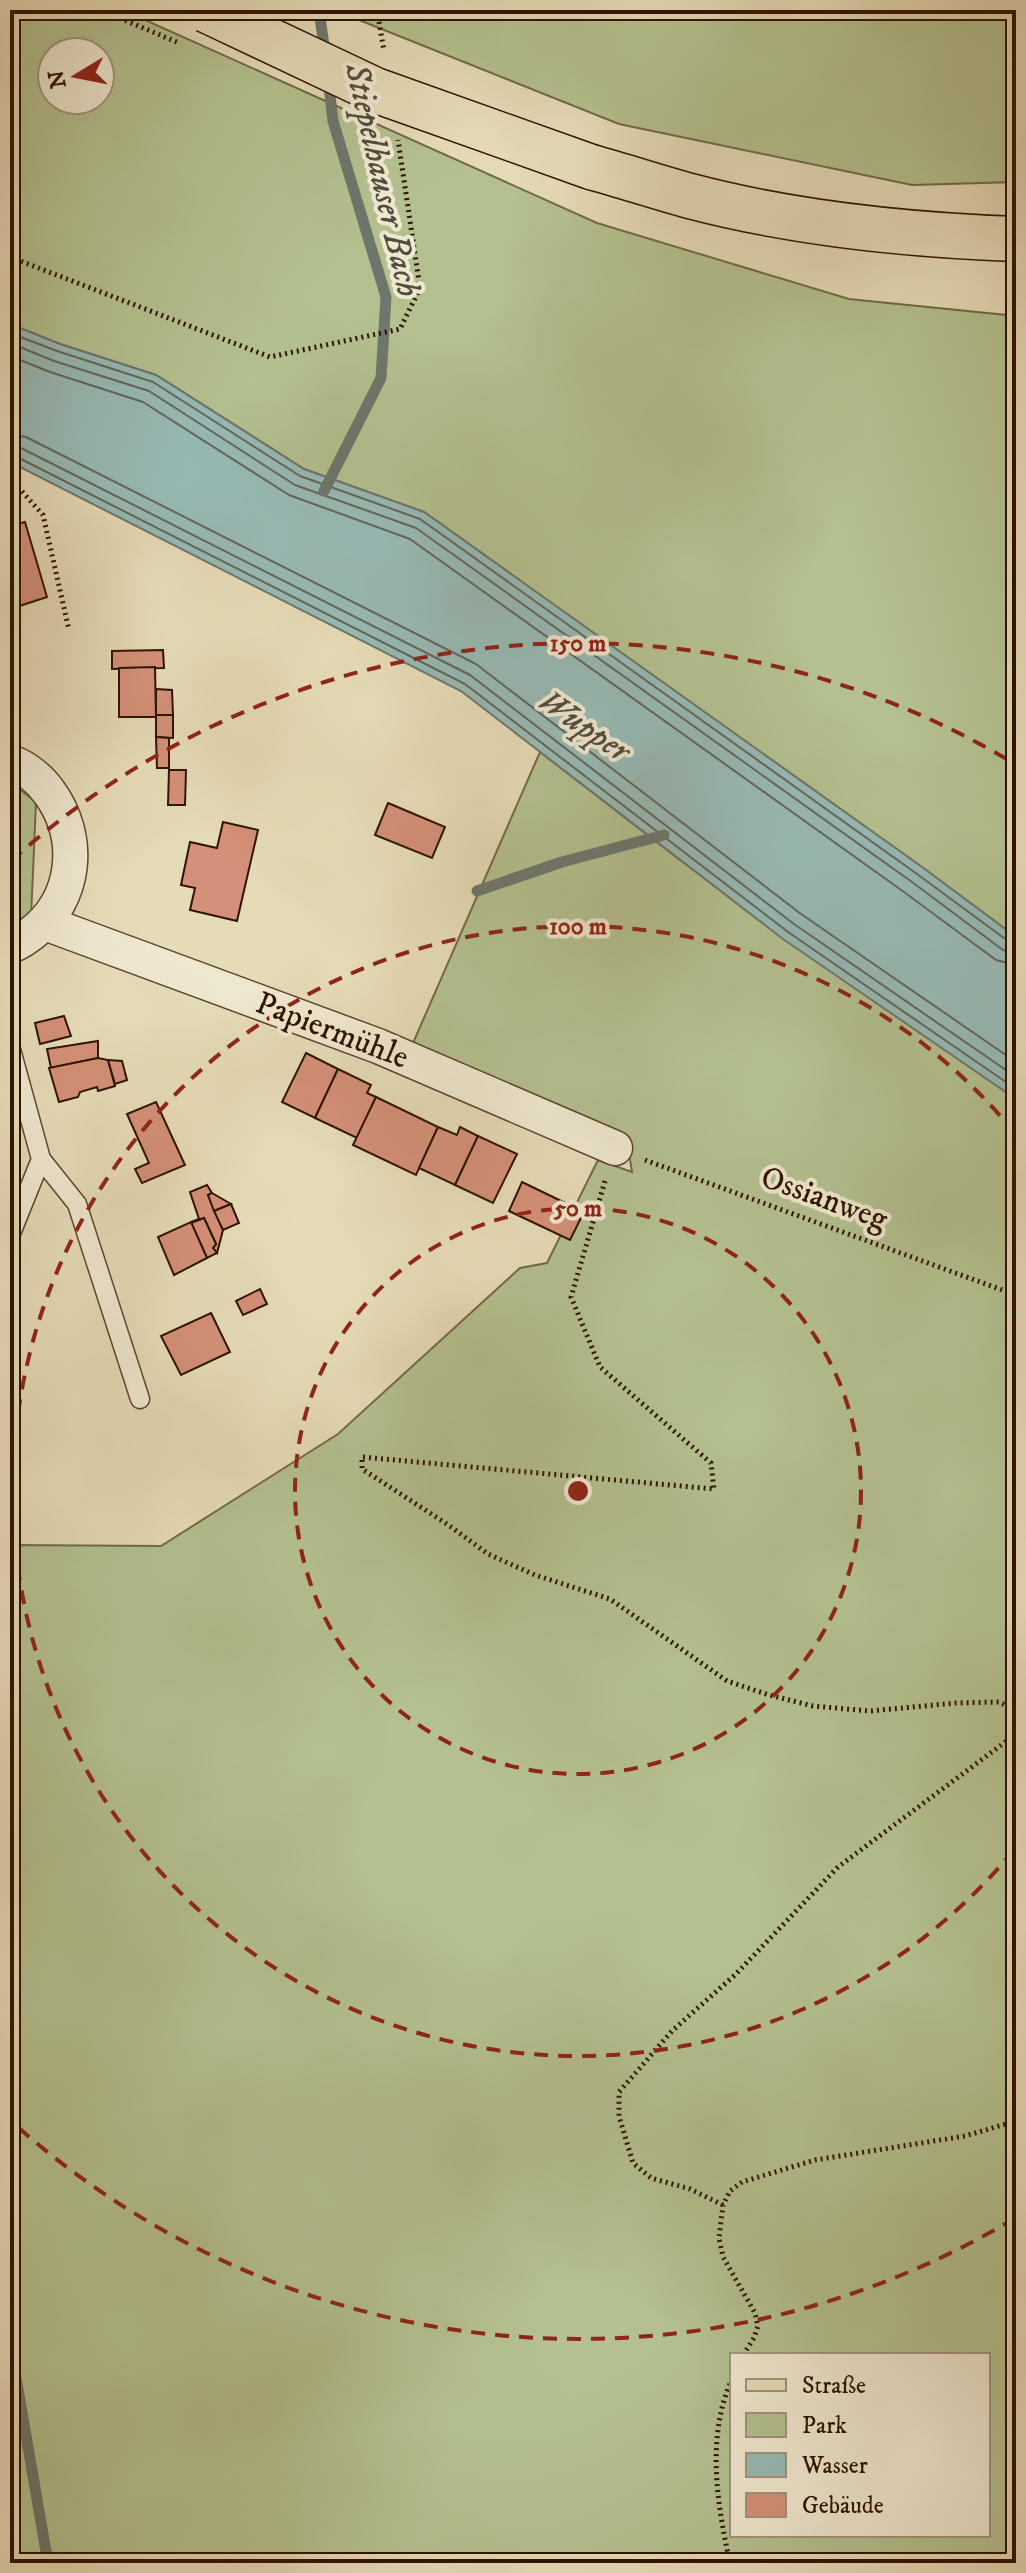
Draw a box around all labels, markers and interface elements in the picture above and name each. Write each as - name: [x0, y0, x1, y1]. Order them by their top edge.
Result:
- north arrow: [36, 36, 116, 116]
- water label: Stiepelhauser Bach: [334, 58, 429, 301]
- text: N: [43, 68, 73, 90]
- text: 150 m: [550, 629, 606, 659]
- water label: Wupper: [530, 680, 640, 773]
- text: 100 m: [549, 912, 607, 942]
- street label: Papiermühle: [250, 984, 414, 1078]
- street label: Ossianweg: [755, 1158, 893, 1240]
- text: 50 m: [553, 1194, 602, 1224]
- centre of rings: [564, 1477, 592, 1505]
- legend: [730, 2353, 990, 2537]
- text: Straße: [802, 2371, 866, 2401]
- text: Park: [802, 2411, 847, 2441]
- text: Wasser: [801, 2451, 868, 2481]
- text: Gebäude: [802, 2491, 884, 2521]

